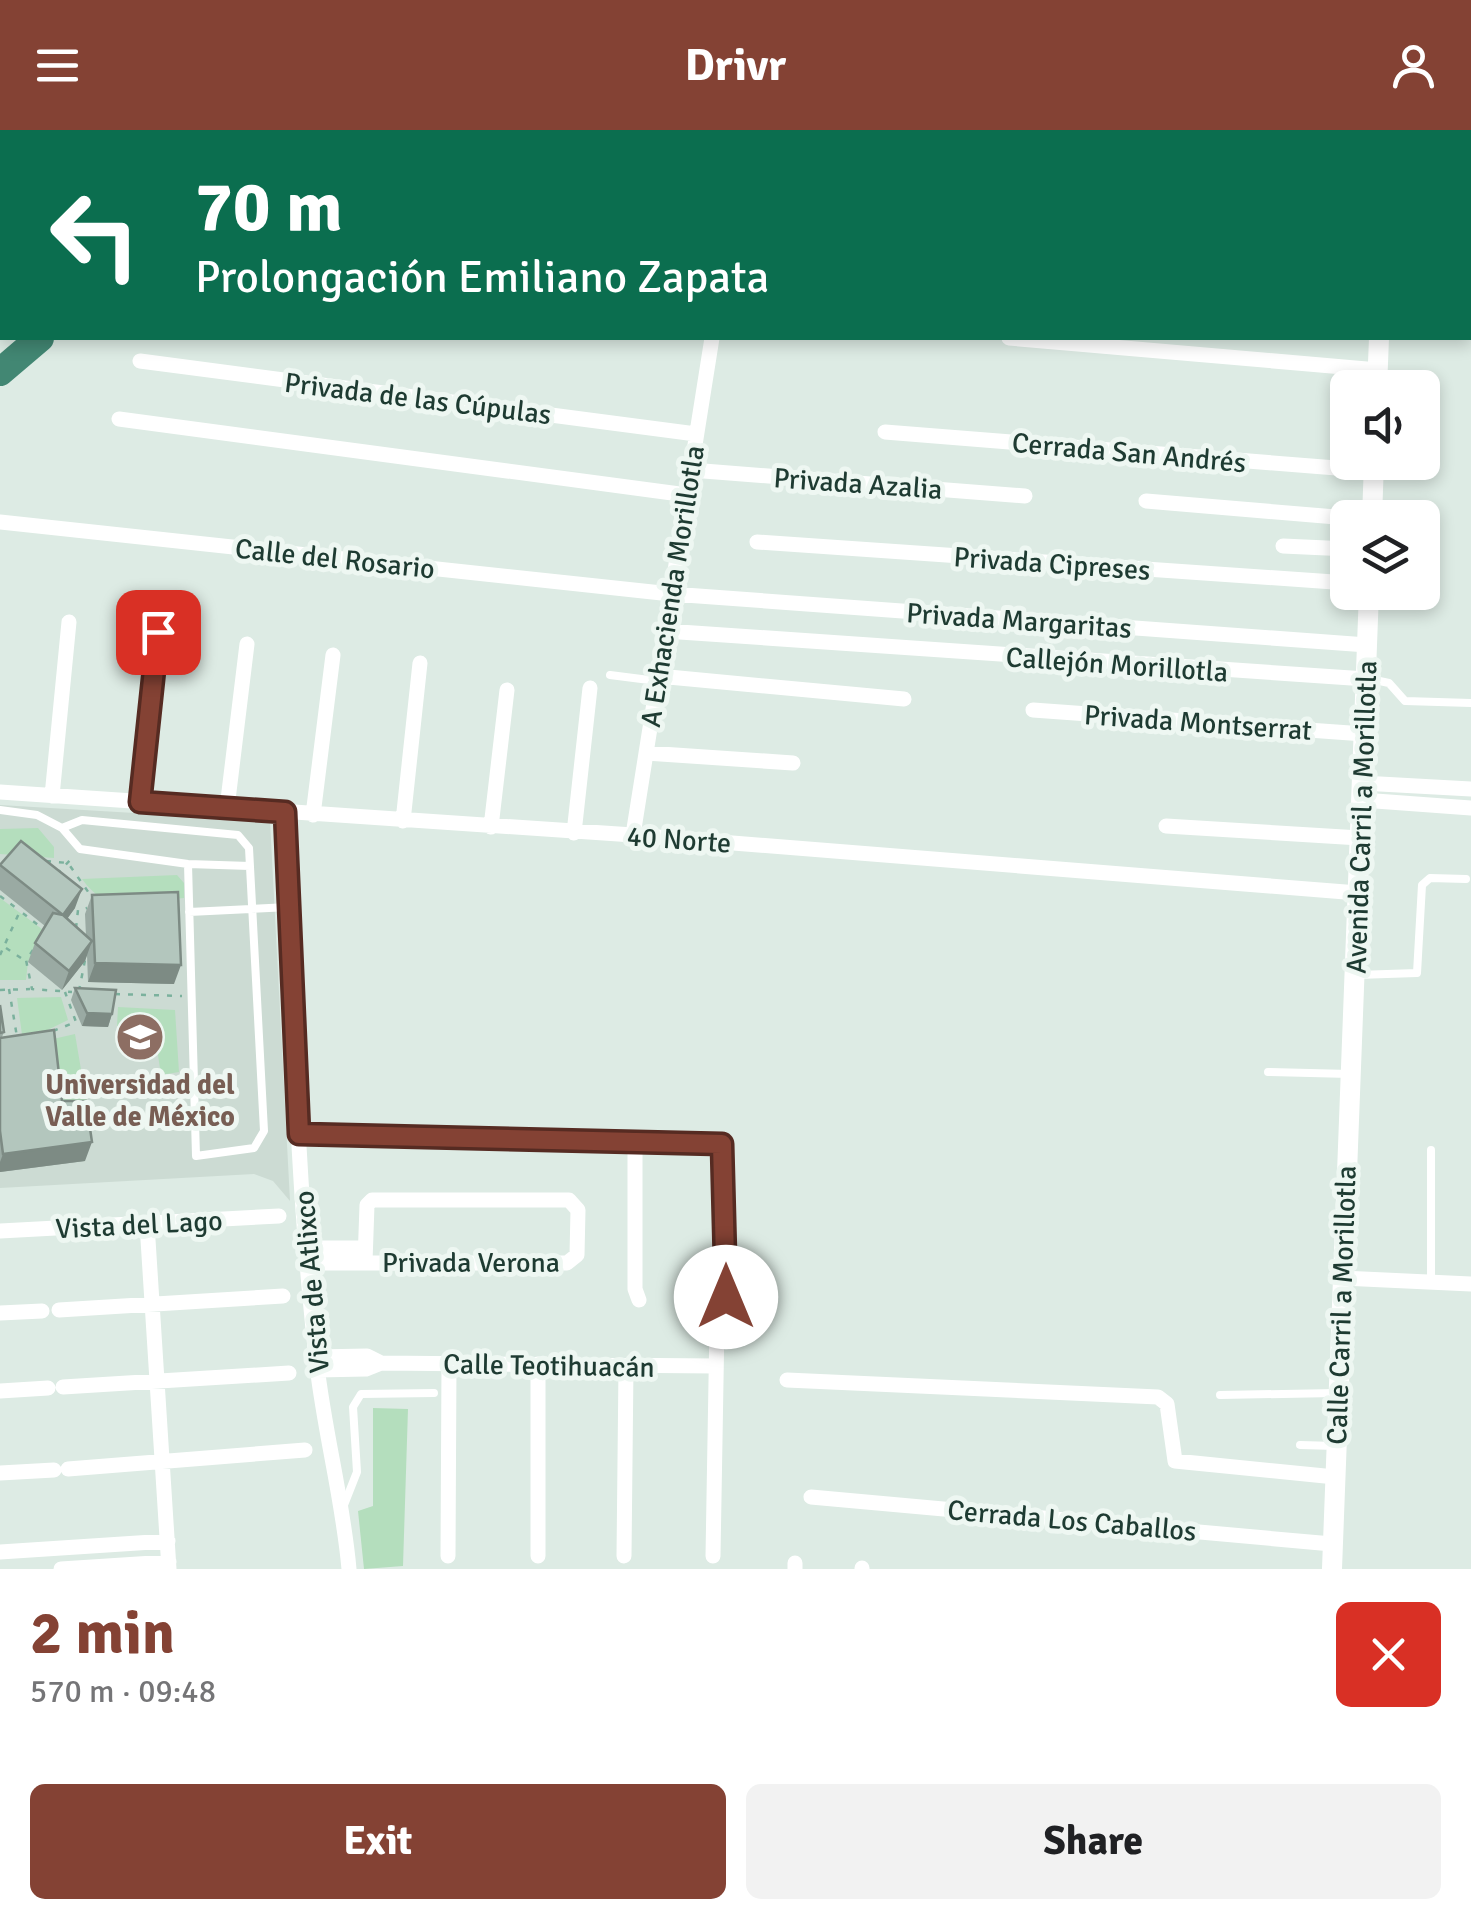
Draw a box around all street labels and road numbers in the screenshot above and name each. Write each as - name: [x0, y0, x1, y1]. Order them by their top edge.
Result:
- street label: Privada de las Cúpulas: [283, 366, 553, 432]
- street label: Cerrada San Andrés: [1010, 426, 1247, 480]
- street label: A Exhacienda Morillotla: [634, 443, 712, 730]
- street label: Privada Azalia: [772, 461, 944, 507]
- street label: Calle del Rosario: [233, 532, 436, 586]
- street label: Privada Cipreses: [952, 540, 1151, 588]
- street label: Privada Margaritas: [905, 596, 1133, 646]
- street label: Callejón Morillotla: [1005, 640, 1229, 690]
- street label: Avenida Carril a Morillotla: [1340, 660, 1384, 974]
- street label: Privada Montserrat: [1083, 698, 1313, 748]
- street label: 40 Norte: [626, 819, 732, 861]
- street label: Calle Carril a Morillotla: [1320, 1165, 1364, 1445]
- street label: Vista de Atlixco: [287, 1189, 337, 1375]
- street label: Vista del Lago: [55, 1204, 223, 1246]
- street label: Privada Verona: [382, 1246, 560, 1280]
- street label: Calle Teotihuacán: [443, 1347, 655, 1385]
- street label: Cerrada Los Caballos: [946, 1493, 1198, 1549]

